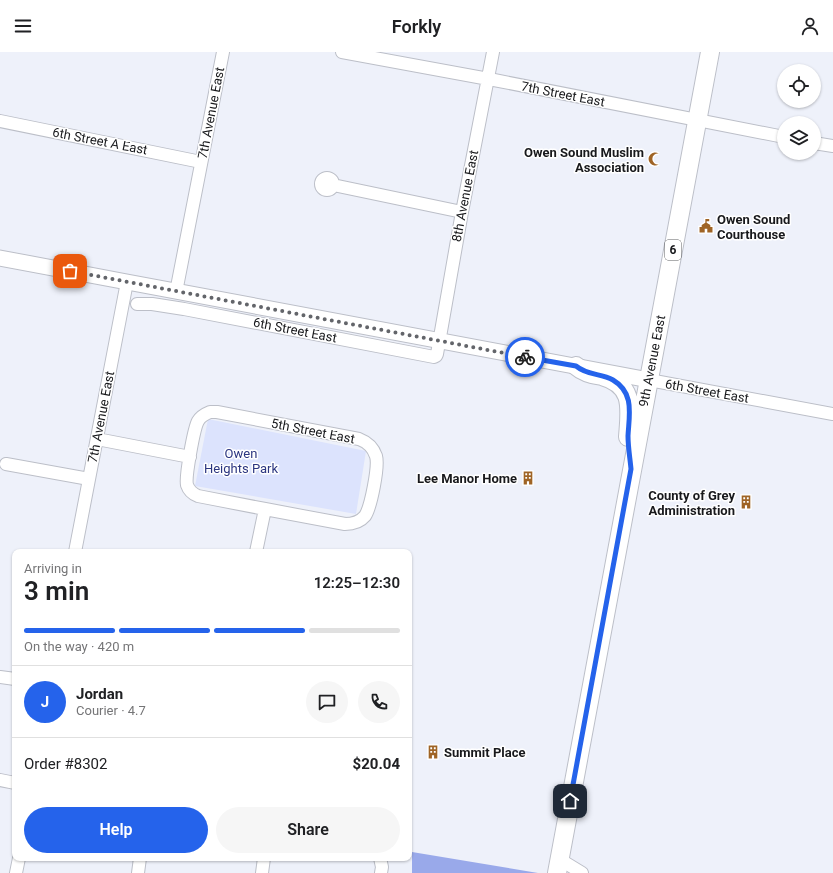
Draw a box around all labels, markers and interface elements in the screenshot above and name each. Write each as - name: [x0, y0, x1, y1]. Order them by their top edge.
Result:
- icon: menu: [12, 15, 34, 37]
- icon: person: [799, 15, 821, 37]
- text: Forkly: [392, 16, 441, 37]
- map controls: [777, 64, 821, 160]
- button: locate: [777, 64, 821, 108]
- street label: 7th Avenue East: [195, 66, 227, 160]
- street label: 7th Street East: [520, 79, 606, 109]
- button: layers: [777, 116, 821, 160]
- street label: 6th Street A East: [51, 124, 149, 158]
- place label: Owen Sound Muslim Association: [524, 145, 644, 175]
- street label: 8th Avenue East: [449, 149, 481, 243]
- mosque icon: Owen Sound Muslim Association: [647, 151, 663, 167]
- place label: Owen Sound Courthouse: [717, 212, 790, 242]
- public building icon: Owen Sound Courthouse: [698, 218, 714, 234]
- road number: 6: [665, 240, 681, 260]
- pin: [53, 254, 87, 288]
- icon: bag: [59, 260, 81, 282]
- street label: 9th Avenue East: [636, 314, 668, 408]
- street label: 6th Street East: [252, 315, 338, 345]
- courier: [505, 337, 545, 377]
- icon: bike: [514, 346, 536, 368]
- street label: 7th Avenue East: [85, 370, 117, 464]
- street label: 6th Street East: [664, 376, 750, 406]
- street label: 5th Street East: [270, 416, 356, 446]
- park label: Owen Heights Park: [204, 446, 278, 476]
- building icon: Lee Manor Home: [520, 470, 536, 486]
- place label: Lee Manor Home: [417, 471, 517, 486]
- place label: County of Grey Administration: [648, 488, 735, 518]
- building icon: County of Grey Administration: [738, 494, 754, 510]
- text: Arriving in: [24, 561, 82, 576]
- text: 12:25–12:30: [314, 574, 400, 592]
- text: 3 min: [24, 576, 89, 606]
- text: On the way · 420 m: [24, 639, 134, 654]
- button: chat: [306, 681, 348, 723]
- button: phone: [358, 681, 400, 723]
- text: Jordan: [76, 685, 123, 703]
- text: J: [41, 693, 49, 711]
- text: Courier · 4.7: [76, 703, 146, 718]
- building icon: Summit Place: [425, 744, 441, 760]
- place label: Summit Place: [444, 745, 525, 760]
- text: Order #8302: [24, 755, 107, 773]
- text: $20.04: [353, 755, 400, 773]
- pin: [553, 784, 587, 818]
- icon: home: [559, 790, 581, 812]
- button: Help: [24, 807, 208, 853]
- button: Share: [216, 807, 400, 853]

